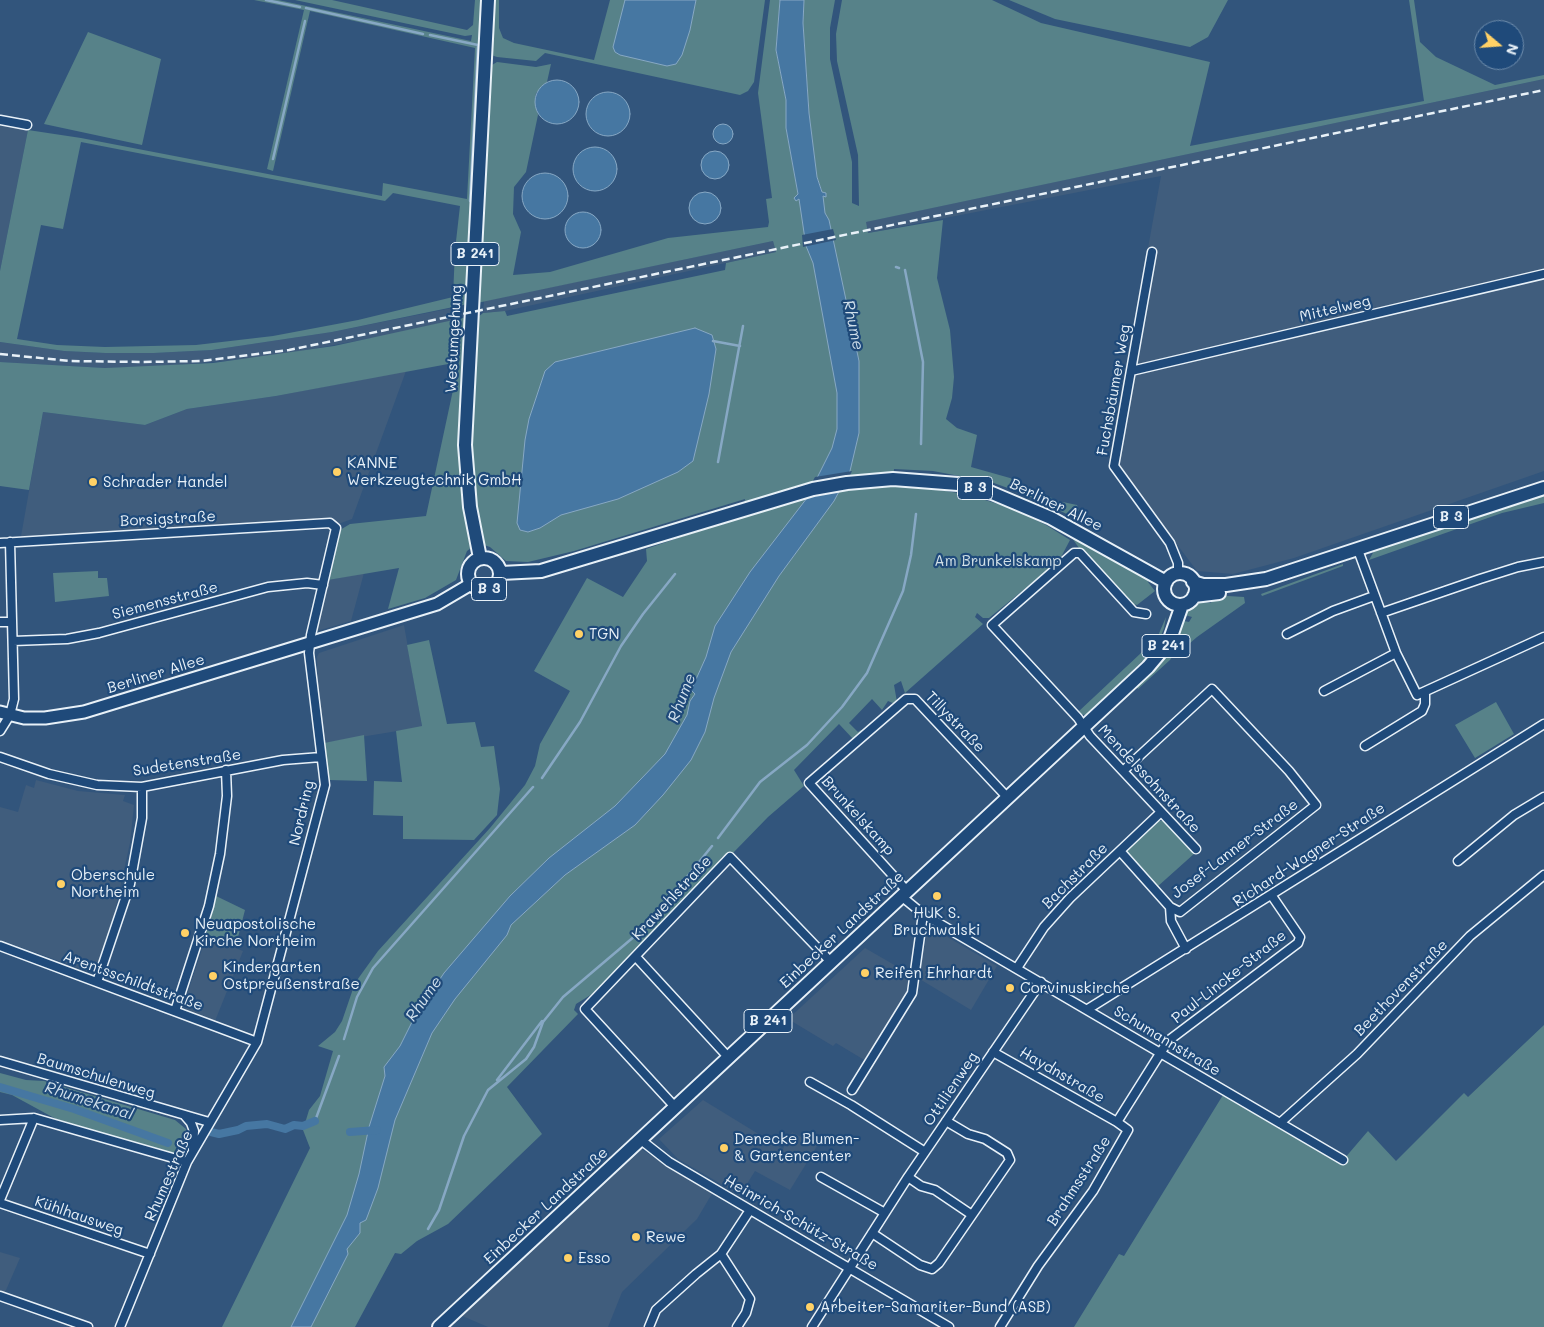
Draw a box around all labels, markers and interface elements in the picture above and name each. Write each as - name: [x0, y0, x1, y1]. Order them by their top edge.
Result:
- north arrow: [1474, 20, 1524, 70]
- text: N: [1502, 41, 1523, 57]
- road number: B 241: [451, 242, 499, 266]
- street label: Westumgehung: [442, 285, 466, 393]
- street label: Mittelweg: [1298, 292, 1372, 326]
- water label: Rhume: [838, 298, 868, 352]
- street label: Fuchsbäumer Weg: [1094, 323, 1134, 457]
- place label: KANNE Werkzeugtechnik GmbH: [347, 454, 522, 489]
- marker: KANNE Werkzeugtechnik GmbH: [331, 466, 343, 478]
- place label: Schrader Handel: [103, 473, 228, 491]
- street label: Berliner Allee: [1007, 475, 1105, 535]
- marker: Schrader Handel: [87, 476, 99, 488]
- road number: B 3: [958, 476, 992, 499]
- road number: B 3: [1434, 506, 1468, 528]
- street label: Borsigstraße: [120, 508, 216, 530]
- park label: Am Brunkelskamp: [934, 552, 1062, 570]
- street label: Siemensstraße: [110, 578, 220, 624]
- road number: B 3: [472, 578, 506, 600]
- place label: TGN: [589, 625, 620, 643]
- marker: TGN: [573, 628, 585, 640]
- road number: B 241: [1142, 634, 1190, 658]
- street label: Berliner Allee: [105, 651, 207, 697]
- water label: Rhume: [664, 671, 700, 725]
- street label: Tillystraße: [921, 688, 989, 756]
- street label: Mendelssohnstraße: [1094, 721, 1204, 837]
- street label: Sudetenstraße: [132, 746, 242, 780]
- street label: Brunkelskamp: [818, 773, 898, 859]
- street label: Nordring: [286, 779, 318, 847]
- street label: Josef-Lanner-Straße: [1168, 796, 1302, 902]
- street label: Richard-Wagner-Straße: [1230, 799, 1388, 911]
- street label: Bachstraße: [1038, 839, 1112, 913]
- street label: Krawehlstraße: [628, 852, 716, 944]
- place label: Oberschule Northeim: [71, 866, 155, 901]
- street label: Einbecker Landstraße: [776, 868, 908, 992]
- marker: Oberschule Northeim: [55, 878, 67, 890]
- marker: HUK S. Bruchwalski: [931, 890, 943, 902]
- place label: HUK S. Bruchwalski: [894, 904, 980, 939]
- place label: Neuapostolische Kirche Northeim: [195, 915, 316, 950]
- marker: Neuapostolische Kirche Northeim: [179, 927, 191, 939]
- street label: Paul-Lincke-Straße: [1168, 927, 1290, 1027]
- street label: Beethovenstraße: [1350, 936, 1452, 1040]
- street label: Arentsschildtstraße: [60, 947, 206, 1015]
- place label: Kindergarten Ostpreußenstraße: [223, 958, 360, 993]
- place label: Reifen Ehrhardt: [875, 964, 993, 982]
- marker: Reifen Ehrhardt: [859, 967, 871, 979]
- marker: Kindergarten Ostpreußenstraße: [207, 970, 219, 982]
- water label: Rhume: [402, 973, 446, 1025]
- place label: Corvinuskirche: [1020, 979, 1130, 997]
- marker: Corvinuskirche: [1004, 982, 1016, 994]
- street label: Schumannstraße: [1110, 1002, 1224, 1080]
- road number: B 241: [744, 1009, 792, 1032]
- street label: Haydnstraße: [1016, 1043, 1108, 1107]
- street label: Baumschulenweg: [35, 1049, 157, 1103]
- street label: Ottilienweg: [920, 1049, 982, 1129]
- water label: Rhumekanal: [42, 1078, 136, 1124]
- street label: Rhumestraße: [141, 1128, 197, 1224]
- place label: Denecke Blumen- & Gartencenter: [734, 1130, 859, 1165]
- street label: Brahmsstraße: [1043, 1133, 1115, 1229]
- marker: Denecke Blumen- & Gartencenter: [718, 1142, 730, 1154]
- street label: Einbecker Landstraße: [480, 1144, 612, 1268]
- street label: Heinrich-Schütz-Straße: [721, 1172, 881, 1274]
- street label: Kühlhausweg: [32, 1192, 126, 1240]
- place label: Rewe: [646, 1228, 686, 1246]
- marker: Rewe: [630, 1231, 642, 1243]
- place label: Esso: [578, 1249, 610, 1267]
- marker: Esso: [562, 1252, 574, 1264]
- place label: Arbeiter-Samariter-Bund (ASB): [820, 1298, 1051, 1316]
- marker: Arbeiter-Samariter-Bund (ASB): [804, 1301, 816, 1313]

